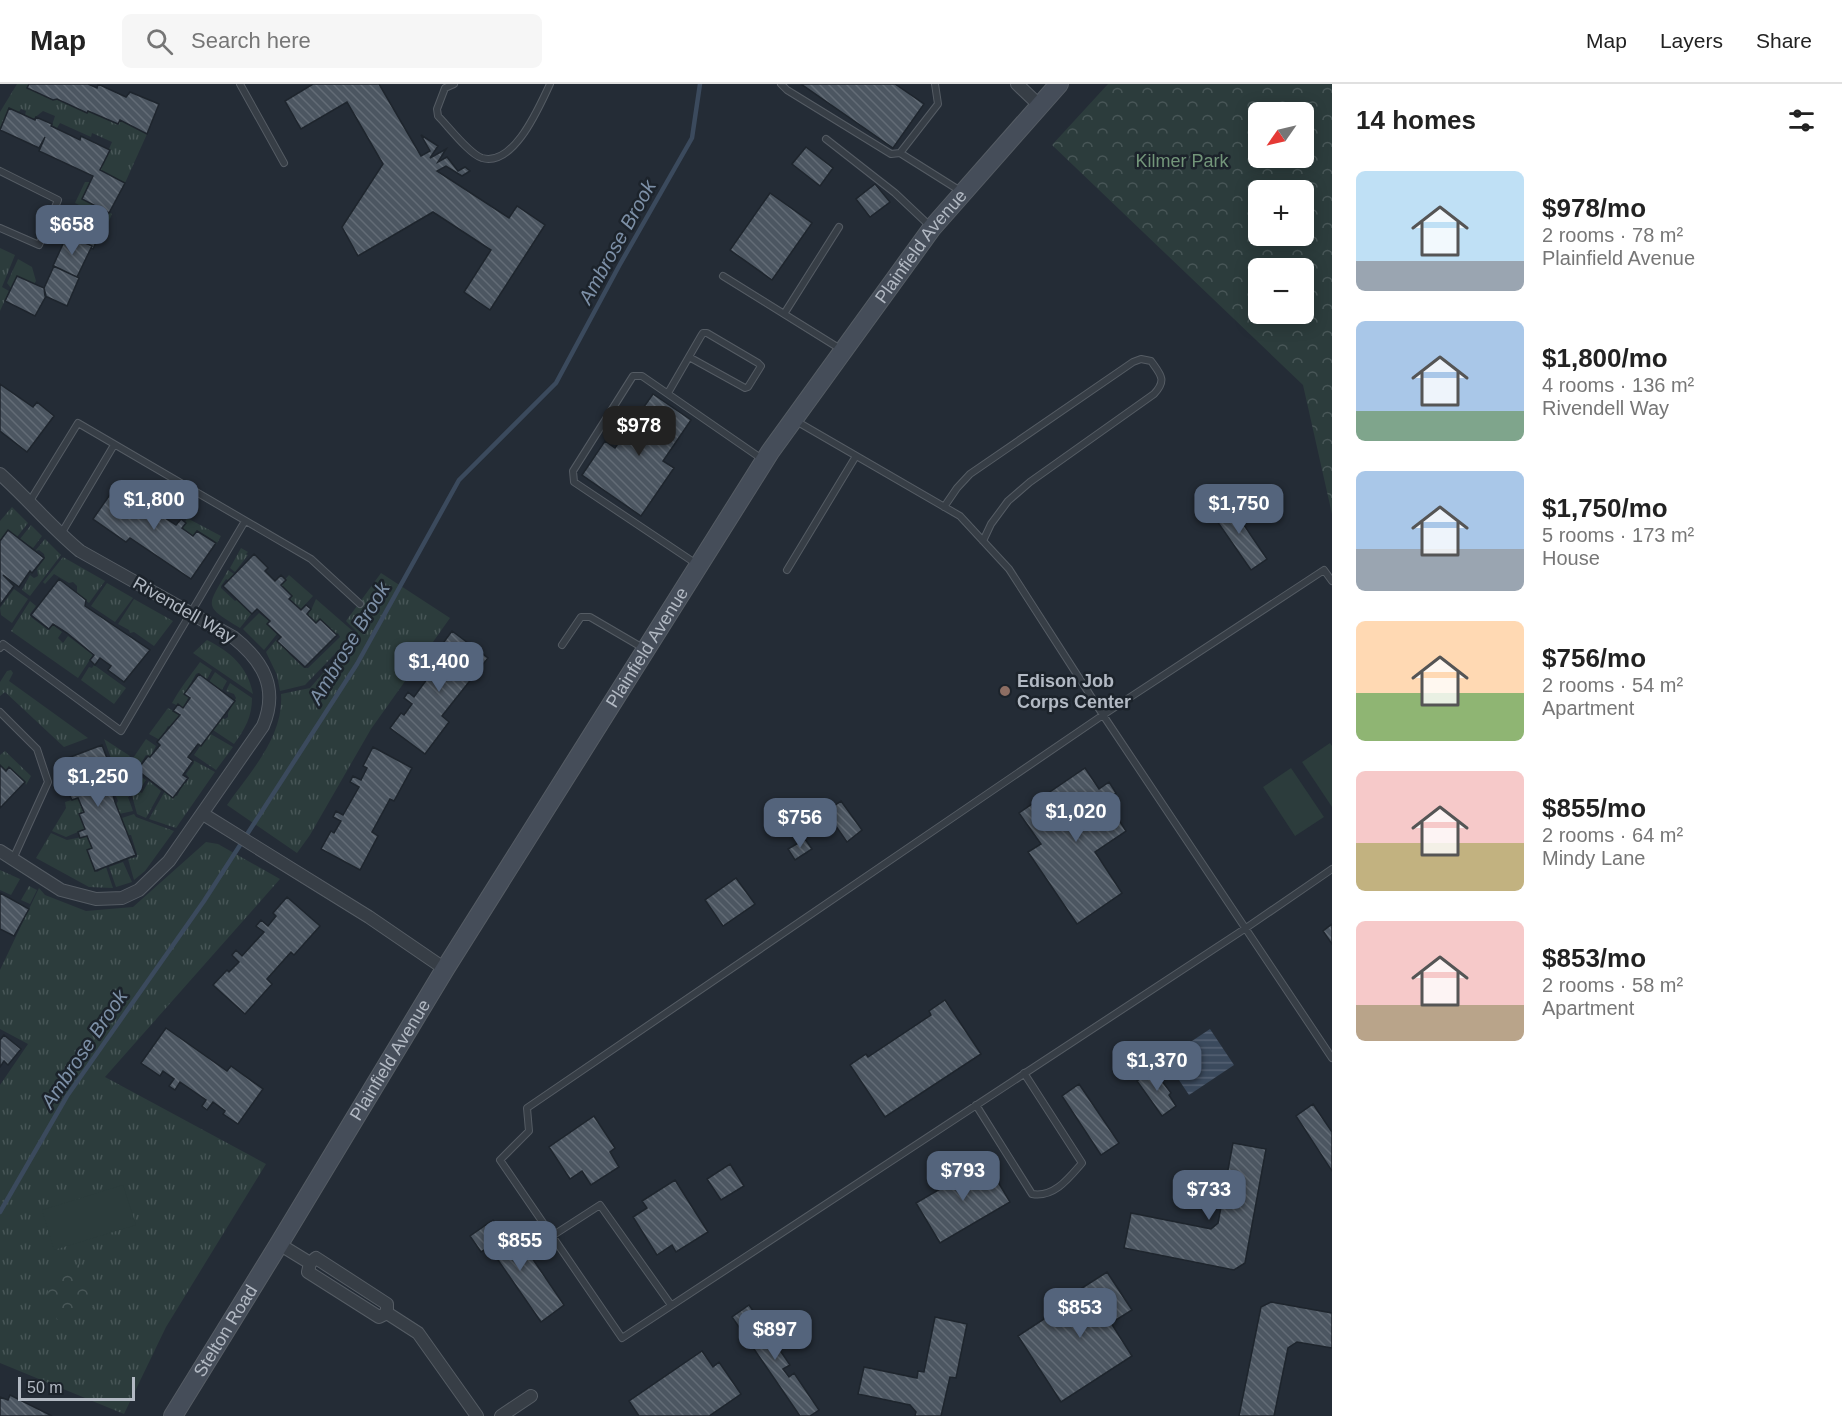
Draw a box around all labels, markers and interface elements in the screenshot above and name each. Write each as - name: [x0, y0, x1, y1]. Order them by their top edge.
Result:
- search box: [122, 14, 542, 68]
- text: Map: [30, 25, 86, 56]
- icon: search: [143, 25, 176, 58]
- text: Search here: [191, 28, 311, 53]
- text: Map: [1586, 29, 1627, 52]
- text: Layers: [1660, 29, 1723, 52]
- text: Share: [1756, 29, 1812, 52]
- north arrow: [1248, 102, 1314, 168]
- map controls: [1248, 102, 1314, 324]
- icon: filters: [1785, 104, 1818, 137]
- text: 14 homes: [1356, 105, 1476, 135]
- park label: Kilmer Park: [1135, 151, 1230, 171]
- water label: Ambrose Brook: [573, 176, 661, 308]
- button: +: [1248, 180, 1314, 246]
- street label: Plainfield Avenue: [871, 186, 971, 307]
- text: $978/mo: [1542, 193, 1646, 223]
- icon: home: [1404, 195, 1476, 267]
- pin: $658: [36, 205, 108, 256]
- text: $658: [50, 213, 94, 235]
- text: 2 rooms · 78 m²: [1542, 224, 1683, 246]
- text: Plainfield Avenue: [1542, 247, 1695, 269]
- button: −: [1248, 258, 1314, 324]
- text: $1,800/mo: [1542, 343, 1668, 373]
- icon: home: [1404, 345, 1476, 417]
- text: 4 rooms · 136 m²: [1542, 374, 1694, 396]
- text: Rivendell Way: [1542, 397, 1669, 419]
- pin: $978: [603, 406, 675, 457]
- text: $978: [617, 414, 661, 436]
- pin: $1,800: [105, 480, 203, 531]
- pin: $1,750: [1190, 484, 1288, 535]
- text: $1,800: [123, 488, 185, 510]
- text: $1,750: [1208, 492, 1270, 514]
- text: $1,750/mo: [1542, 493, 1668, 523]
- icon: home: [1404, 495, 1476, 567]
- text: 5 rooms · 173 m²: [1542, 524, 1694, 546]
- text: House: [1542, 547, 1600, 569]
- street label: Rivendell Way: [129, 573, 239, 647]
- water label: Ambrose Brook: [304, 577, 394, 709]
- street label: Plainfield Avenue: [602, 584, 692, 711]
- pin: $1,400: [390, 642, 488, 693]
- text: $756/mo: [1542, 643, 1646, 673]
- icon: home: [1404, 645, 1476, 717]
- text: $1,400: [408, 650, 470, 672]
- place label: Edison Job Corps Center: [1017, 671, 1131, 712]
- text: 2 rooms · 54 m²: [1542, 674, 1683, 696]
- marker: Edison Job Corps Center: [998, 684, 1012, 698]
- text: Apartment: [1542, 697, 1634, 719]
- pin: $1,250: [49, 757, 147, 808]
- text: $1,250: [67, 765, 129, 787]
- pin: $1,020: [1027, 792, 1125, 843]
- text: $855/mo: [1542, 793, 1646, 823]
- icon: home: [1404, 795, 1476, 867]
- pin: $756: [764, 798, 836, 849]
- text: $1,020: [1045, 800, 1107, 822]
- text: $756: [778, 806, 822, 828]
- text: 2 rooms · 64 m²: [1542, 824, 1683, 846]
- text: Mindy Lane: [1542, 847, 1645, 869]
- text: $853/mo: [1542, 943, 1646, 973]
- icon: home: [1404, 945, 1476, 1017]
- text: 2 rooms · 58 m²: [1542, 974, 1683, 996]
- water label: Ambrose Brook: [36, 985, 132, 1113]
- street label: Plainfield Avenue: [346, 996, 434, 1124]
- text: Apartment: [1542, 997, 1634, 1019]
- pin: $1,370: [1108, 1041, 1206, 1092]
- text: $1,370: [1126, 1049, 1188, 1071]
- pin: $793: [927, 1151, 999, 1202]
- text: $793: [941, 1159, 985, 1181]
- pin: $733: [1173, 1170, 1245, 1221]
- text: $733: [1187, 1178, 1231, 1200]
- pin: $855: [484, 1221, 556, 1272]
- text: $855: [498, 1229, 542, 1251]
- street label: Stelton Road: [190, 1281, 261, 1380]
- pin: $853: [1044, 1288, 1116, 1339]
- text: $853: [1058, 1296, 1102, 1318]
- pin: $897: [739, 1310, 811, 1361]
- text: $897: [753, 1318, 797, 1340]
- scale bar: [18, 1374, 135, 1402]
- text: 50 m: [27, 1379, 63, 1396]

